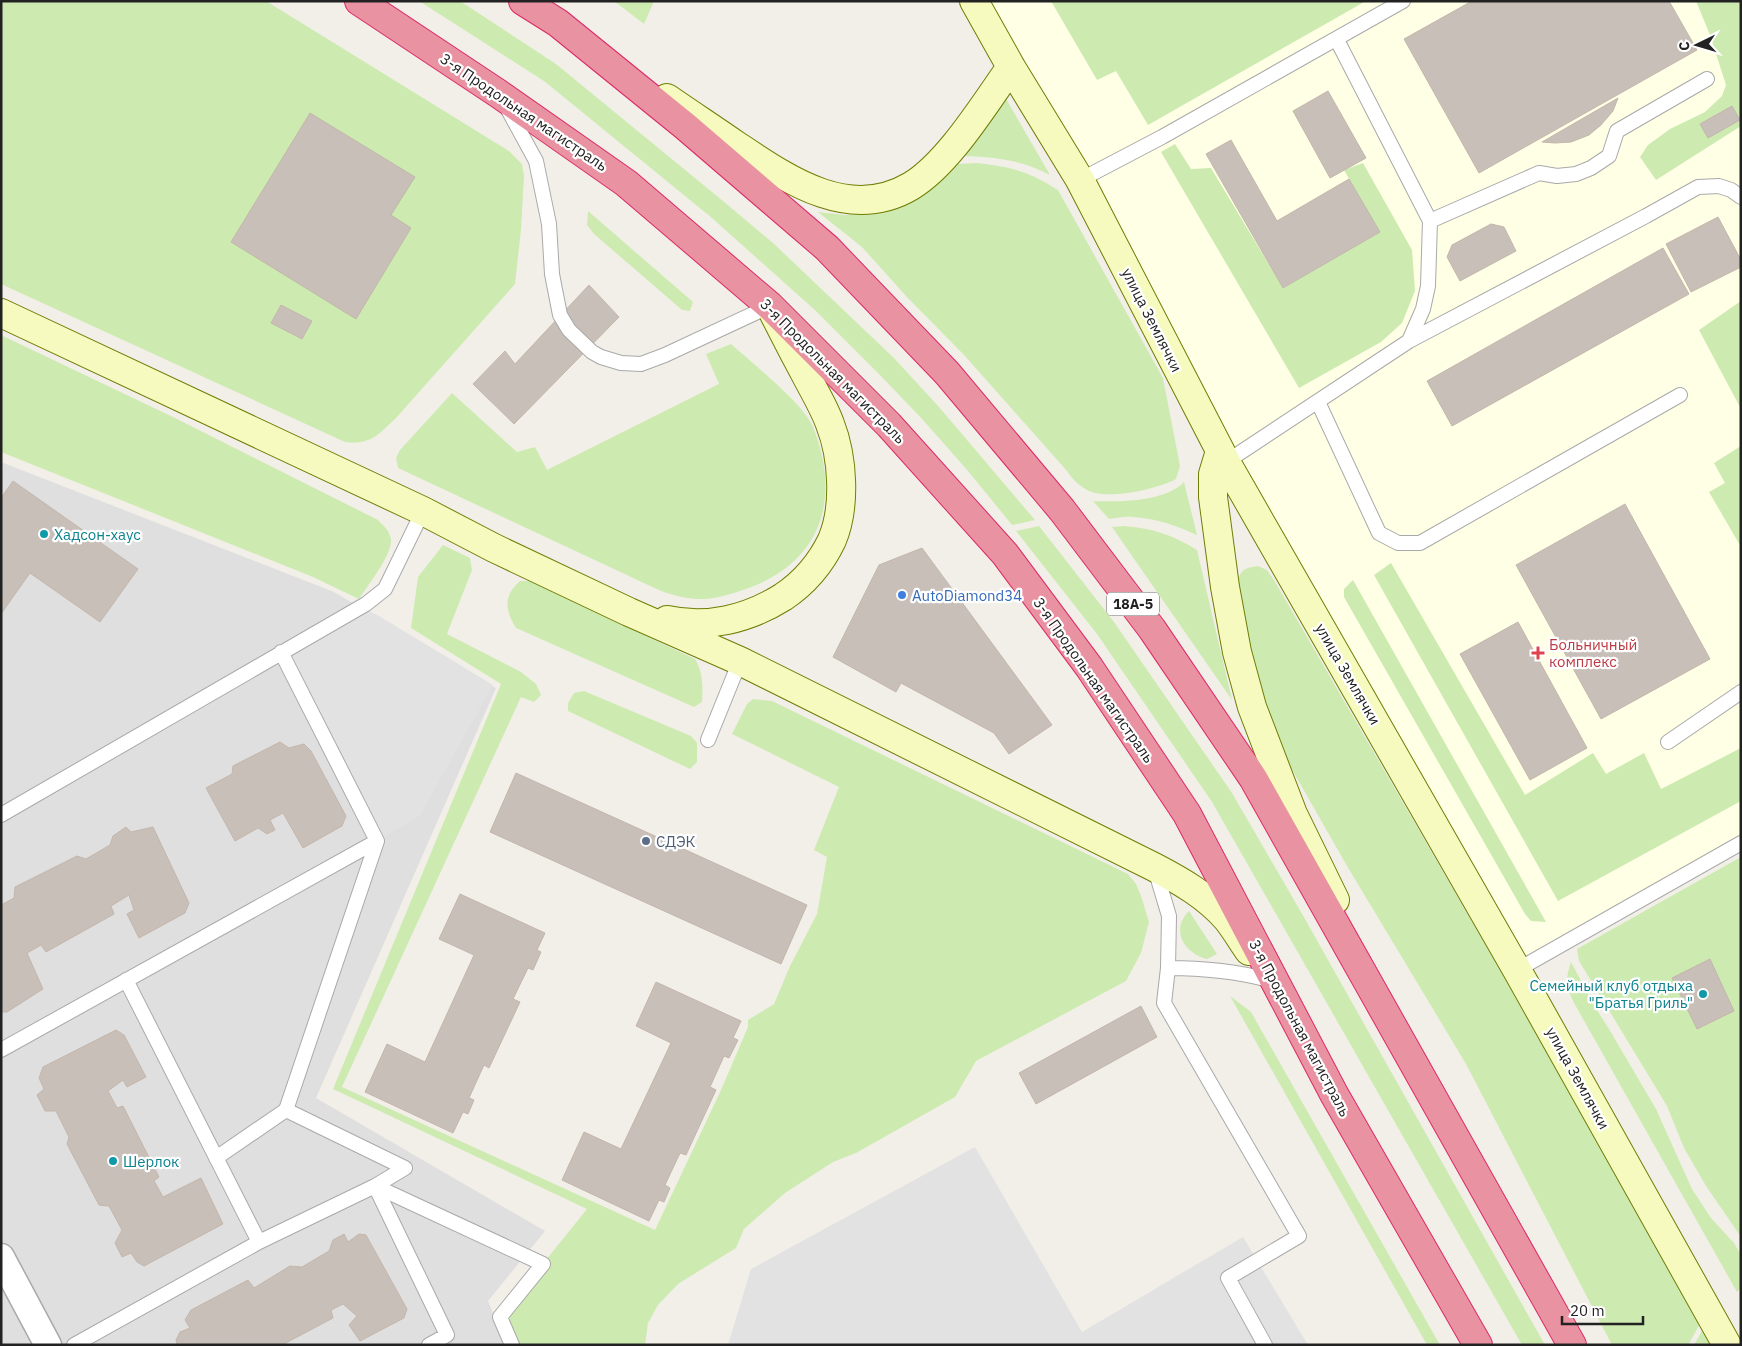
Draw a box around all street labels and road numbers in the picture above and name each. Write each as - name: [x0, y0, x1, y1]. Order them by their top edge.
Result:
- street label: 3-я Продольная магистраль: [437, 49, 611, 175]
- street label: улица Землячки: [1118, 265, 1186, 375]
- street label: 3-я Продольная магистраль: [756, 294, 910, 448]
- road number: 18А-5: [1107, 592, 1159, 616]
- street label: 3-я Продольная магистраль: [1030, 594, 1159, 767]
- street label: улица Землячки: [1311, 620, 1385, 728]
- street label: 3-я Продольная магистраль: [1245, 936, 1355, 1120]
- street label: улица Землячки: [1542, 1023, 1614, 1133]

